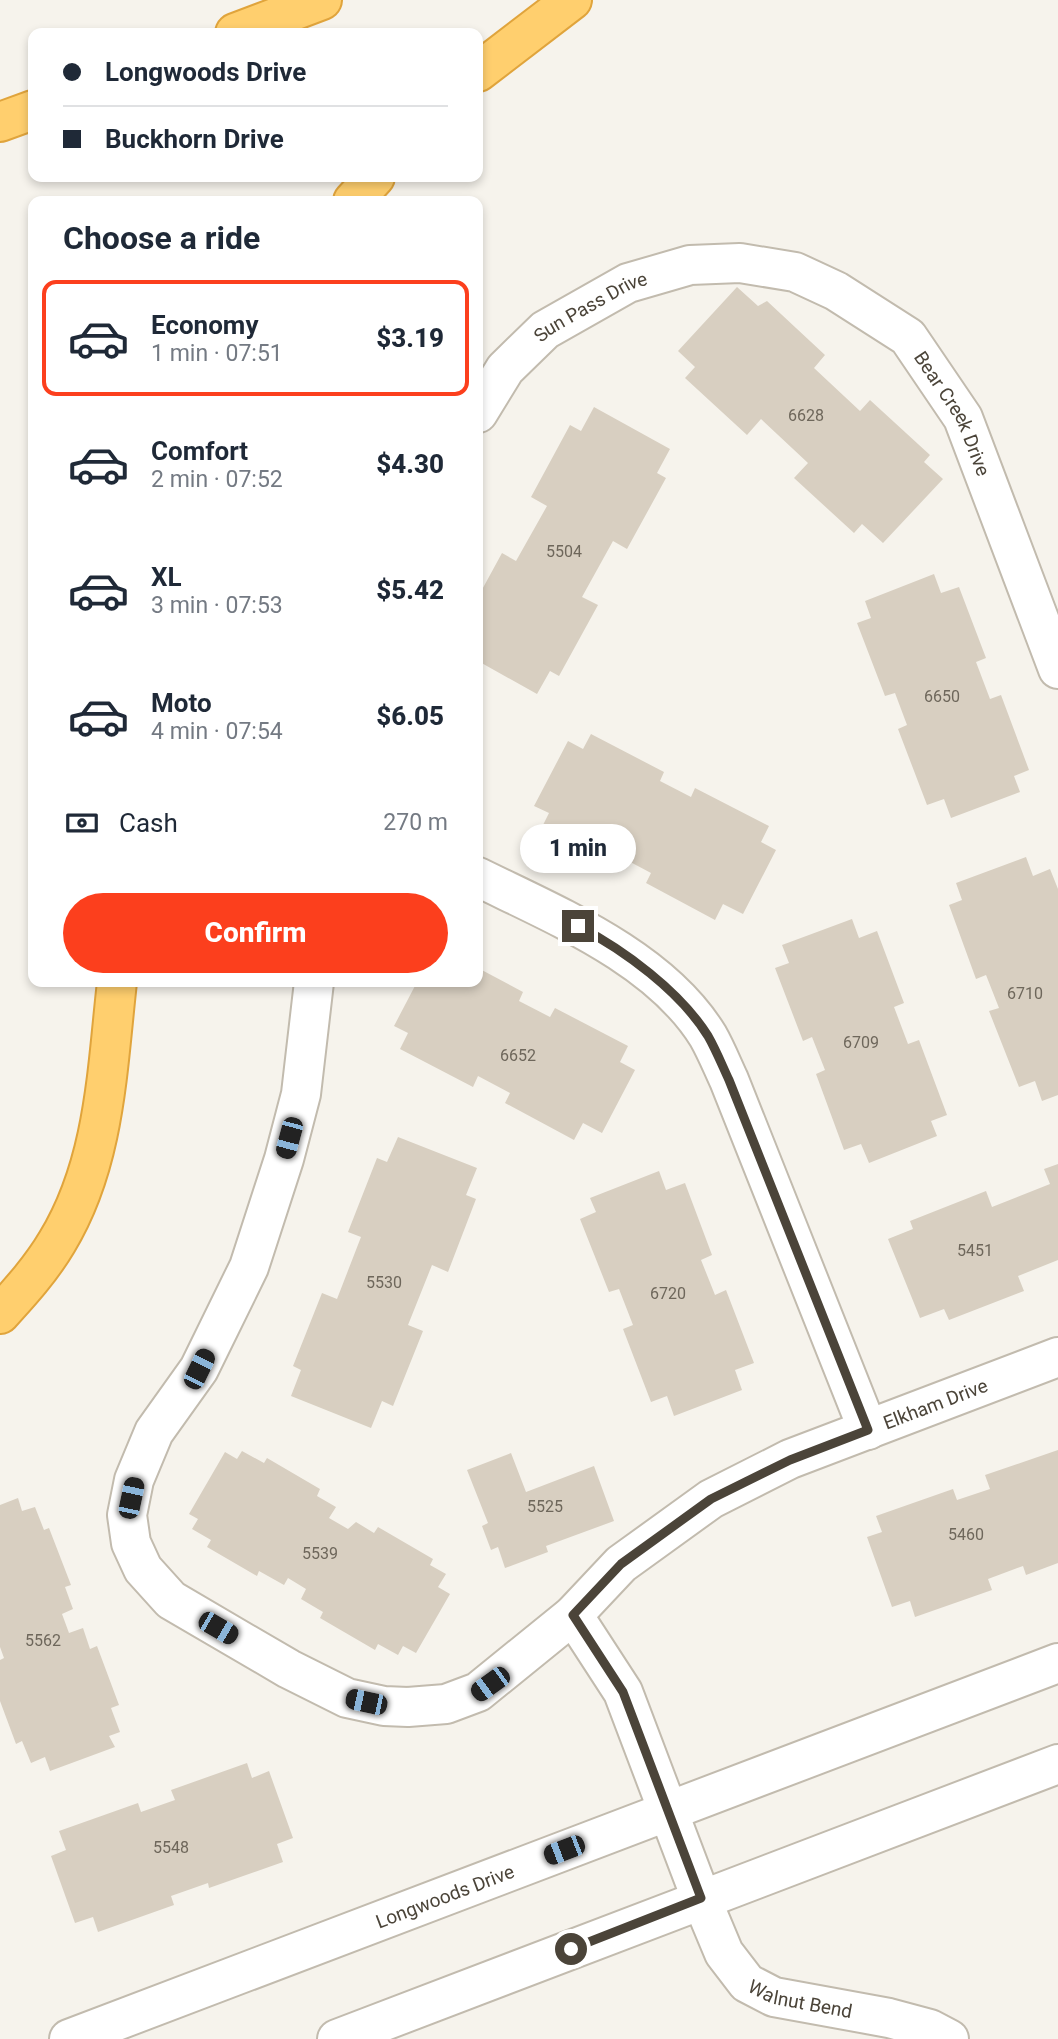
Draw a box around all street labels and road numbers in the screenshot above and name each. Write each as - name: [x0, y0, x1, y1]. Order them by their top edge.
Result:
- street label: Sun Pass Drive: [529, 267, 650, 347]
- street label: Bear Creek Drive: [909, 347, 995, 479]
- street label: Elkham Drive: [880, 1374, 991, 1434]
- street label: Longwoods Drive: [373, 1860, 517, 1933]
- street label: Walnut Bend: [744, 1975, 854, 2023]

